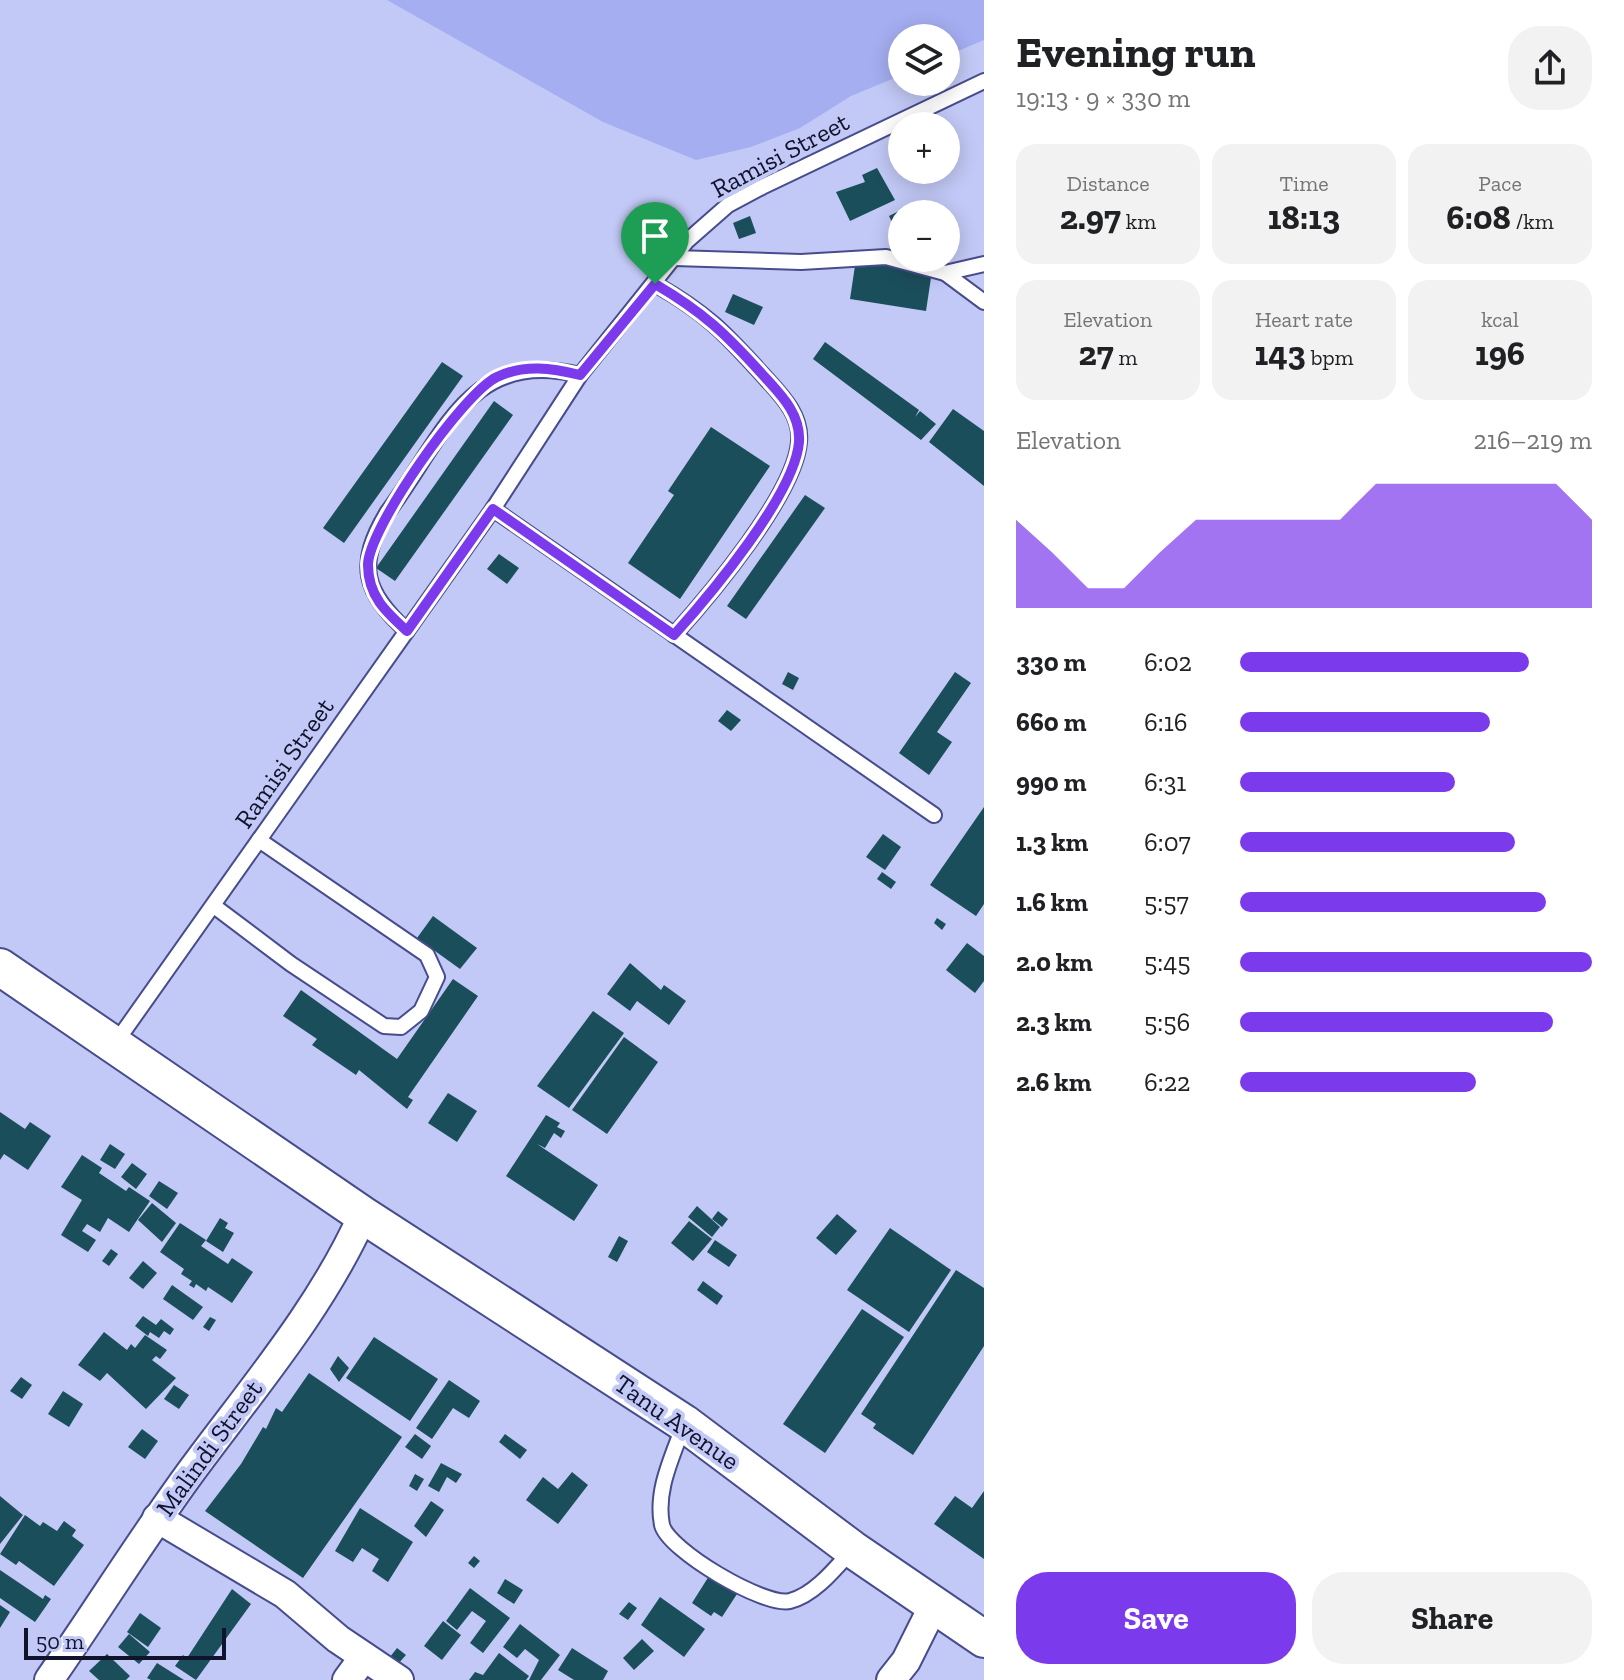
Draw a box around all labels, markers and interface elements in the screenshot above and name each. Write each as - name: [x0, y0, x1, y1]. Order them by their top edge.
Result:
- map controls: [888, 24, 960, 272]
- button: layers: [888, 24, 960, 96]
- text: Evening run: [1016, 25, 1256, 78]
- button: share: [1508, 26, 1592, 110]
- text: 19:13 · 9 × 330 m: [1016, 82, 1190, 114]
- street label: Ramisi Street: [706, 105, 855, 205]
- button: +: [888, 112, 960, 184]
- text: Distance: [1066, 170, 1150, 197]
- text: Time: [1279, 170, 1329, 197]
- text: Pace: [1478, 170, 1522, 197]
- text: 2.97: [1060, 197, 1121, 238]
- text: 18:13: [1268, 197, 1340, 238]
- text: 6:08: [1446, 197, 1511, 238]
- button: −: [888, 200, 960, 272]
- pin: [621, 202, 689, 284]
- text: km: [1121, 208, 1156, 235]
- text: /km: [1511, 208, 1554, 235]
- icon: arrive: [633, 214, 677, 258]
- text: Elevation: [1064, 306, 1152, 333]
- text: Heart rate: [1255, 306, 1353, 333]
- text: kcal: [1481, 306, 1519, 333]
- text: 27: [1078, 333, 1114, 374]
- text: 143: [1254, 333, 1306, 374]
- text: 196: [1475, 333, 1525, 374]
- text: m: [1114, 344, 1138, 371]
- text: bpm: [1306, 344, 1354, 371]
- text: Elevation: [1016, 424, 1121, 456]
- text: 216–219 m: [1473, 424, 1592, 456]
- text: 330 m: [1016, 646, 1086, 678]
- text: 6:02: [1144, 646, 1192, 678]
- street label: Ramisi Street: [227, 692, 341, 834]
- text: 660 m: [1016, 706, 1087, 738]
- text: 6:16: [1144, 706, 1187, 738]
- text: 990 m: [1016, 766, 1086, 798]
- text: 6:31: [1144, 766, 1186, 798]
- text: 1.3 km: [1016, 826, 1088, 858]
- text: 6:07: [1144, 826, 1191, 858]
- text: 1.6 km: [1016, 886, 1088, 918]
- text: 5:57: [1144, 886, 1189, 918]
- text: 2.0 km: [1016, 946, 1093, 978]
- text: 5:45: [1144, 946, 1190, 978]
- text: 2.3 km: [1016, 1006, 1092, 1038]
- text: 5:56: [1144, 1006, 1190, 1038]
- text: 2.6 km: [1016, 1066, 1091, 1098]
- text: 6:22: [1144, 1066, 1190, 1098]
- street label: Tanu Avenue: [608, 1367, 746, 1477]
- street label: Malindi Street: [149, 1373, 269, 1522]
- button: Save: [1016, 1572, 1296, 1664]
- button: Share: [1312, 1572, 1592, 1664]
- scale bar: [24, 1624, 226, 1660]
- text: 50 m: [36, 1628, 84, 1655]

